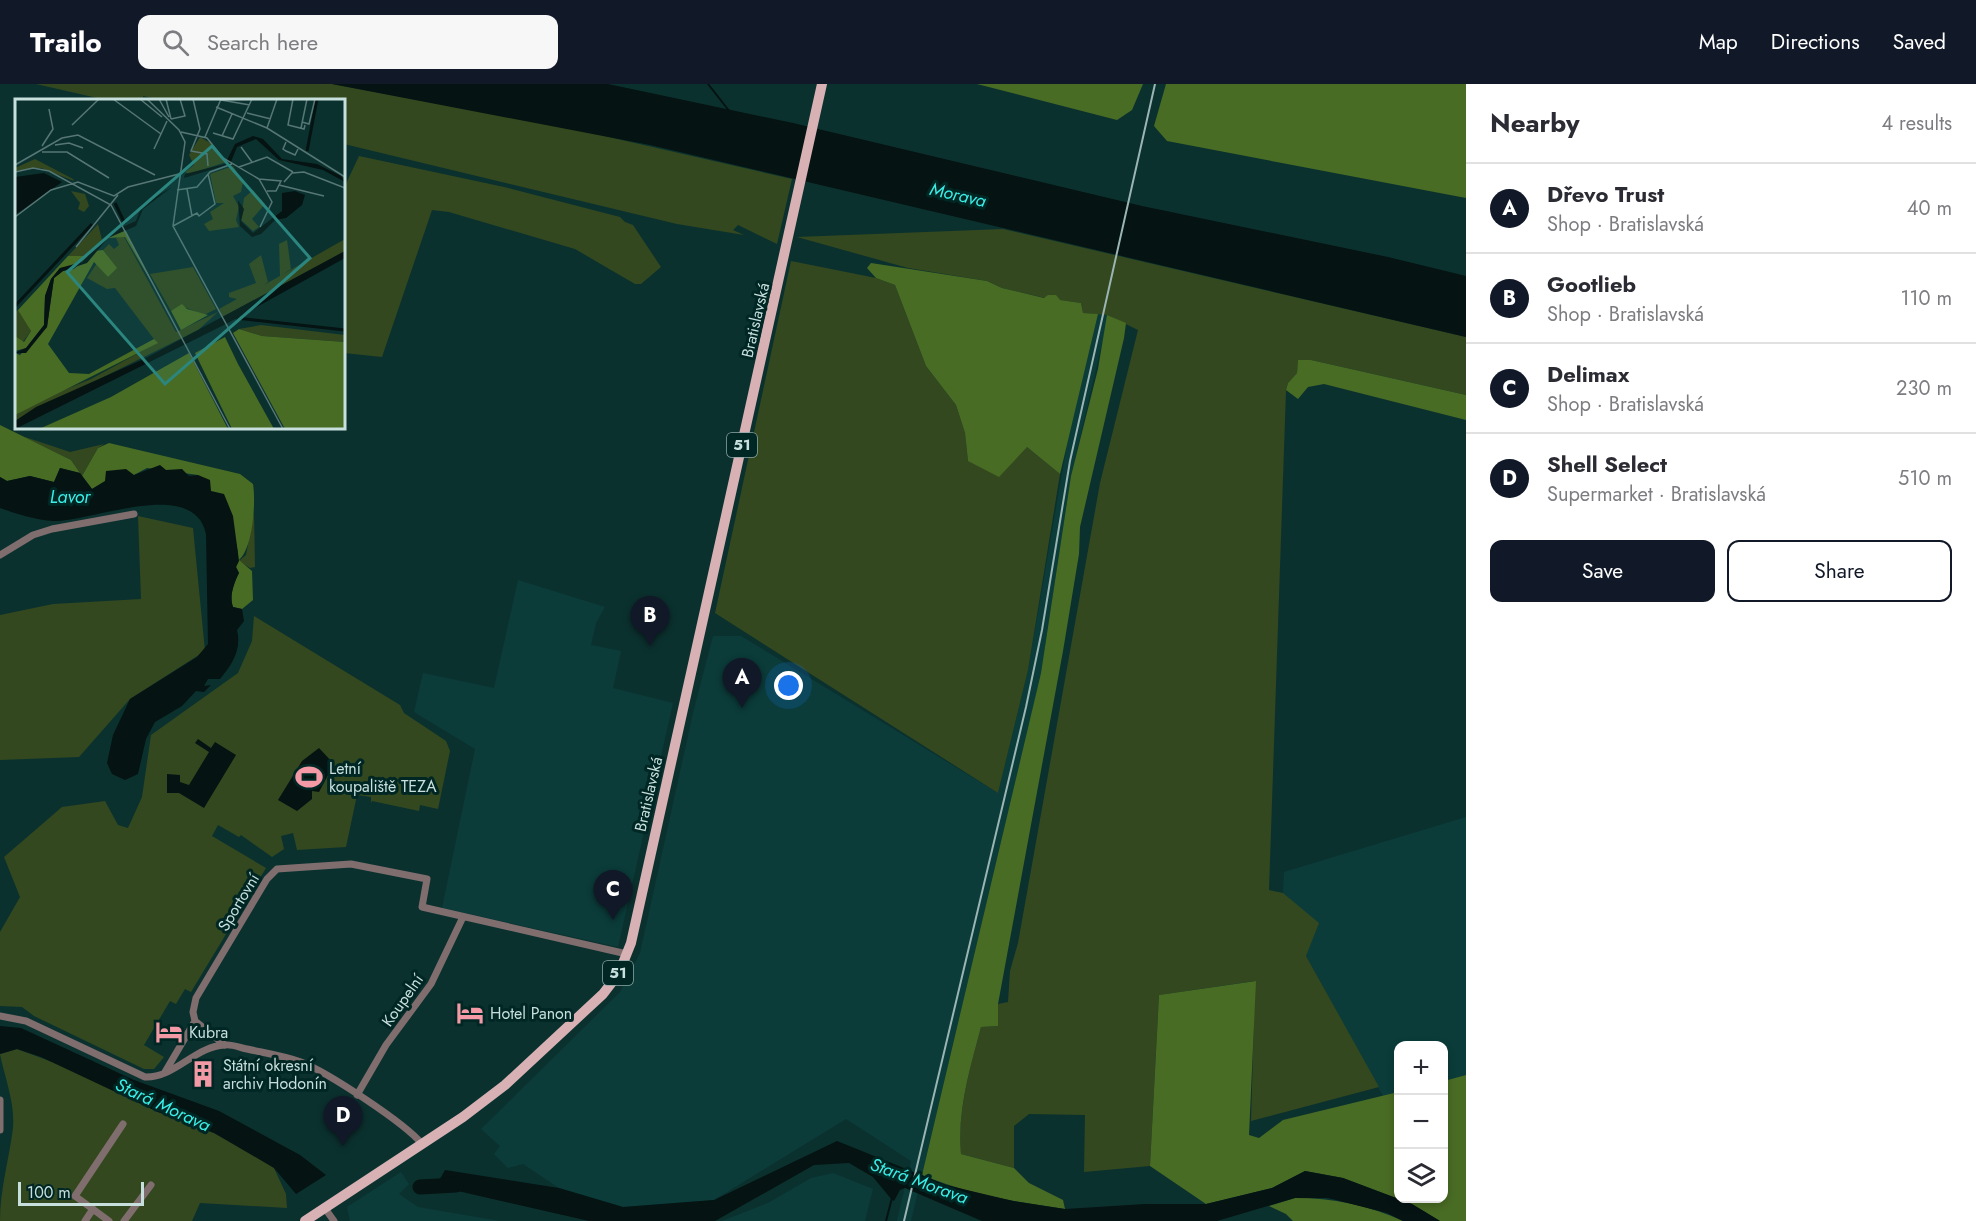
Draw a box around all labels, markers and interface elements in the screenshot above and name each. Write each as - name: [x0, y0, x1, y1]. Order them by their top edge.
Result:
- search box: [138, 15, 558, 69]
- text: Trailo: [30, 22, 102, 63]
- icon: search: [159, 26, 192, 59]
- text: Search here: [207, 26, 318, 58]
- text: Map: [1699, 27, 1738, 57]
- text: Directions: [1771, 27, 1860, 57]
- text: Saved: [1893, 27, 1946, 57]
- inset map: [15, 99, 345, 429]
- text: Nearby: [1490, 104, 1579, 142]
- text: 4 results: [1881, 109, 1952, 138]
- water label: Morava: [927, 176, 989, 214]
- text: Dřevo Trust: [1547, 178, 1664, 210]
- text: A: [1502, 194, 1517, 223]
- text: 40 m: [1907, 194, 1952, 223]
- text: Shop · Bratislavská: [1547, 210, 1704, 239]
- text: Gootlieb: [1547, 268, 1636, 300]
- street label: Bratislavská: [736, 280, 775, 360]
- text: B: [1503, 284, 1516, 313]
- text: 110 m: [1900, 284, 1952, 313]
- text: Shop · Bratislavská: [1547, 300, 1704, 329]
- text: Delimax: [1547, 358, 1629, 390]
- text: C: [1502, 374, 1517, 403]
- text: 230 m: [1896, 374, 1952, 403]
- text: Shop · Bratislavská: [1547, 390, 1704, 419]
- road number: 51: [727, 433, 757, 457]
- text: Shell Select: [1547, 448, 1667, 480]
- text: D: [1502, 464, 1517, 493]
- text: 510 m: [1898, 464, 1952, 493]
- text: Supermarket · Bratislavská: [1547, 480, 1766, 509]
- water label: Lavor: [50, 484, 91, 510]
- button: Save: [1490, 540, 1715, 602]
- button: Share: [1727, 540, 1952, 602]
- pin: B: [630, 596, 670, 646]
- pin: A: [722, 658, 762, 708]
- your location: [774, 671, 803, 700]
- street label: Bratislavská: [629, 754, 668, 834]
- place label: Letní koupaliště TEZA: [329, 757, 437, 798]
- sports icon: Letní koupaliště TEZA: [294, 762, 324, 792]
- street label: Sportovní: [212, 868, 265, 936]
- pin: C: [594, 870, 632, 920]
- road number: 51: [603, 961, 633, 985]
- street label: Koupelní: [376, 969, 429, 1031]
- hotel icon: Hotel Panon: [455, 998, 485, 1028]
- place label: Hotel Panon: [490, 1002, 572, 1025]
- hotel icon: Kubra: [154, 1017, 184, 1047]
- place label: Kubra: [189, 1021, 228, 1044]
- map controls: [1394, 1041, 1448, 1203]
- button: +: [1394, 1041, 1448, 1095]
- place label: Státní okresní archiv Hodonín: [223, 1054, 327, 1095]
- building icon: Státní okresní archiv Hodonín: [188, 1059, 218, 1089]
- water label: Stará Morava: [111, 1072, 215, 1138]
- button: −: [1394, 1095, 1448, 1149]
- pin: D: [324, 1096, 362, 1146]
- button: layers: [1394, 1149, 1448, 1203]
- water label: Stará Morava: [866, 1151, 972, 1211]
- scale bar: [18, 1179, 144, 1206]
- text: 100 m: [27, 1181, 71, 1204]

